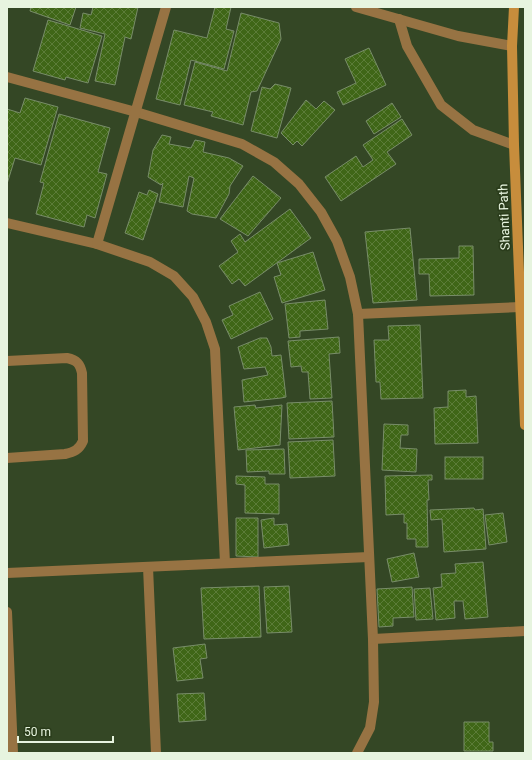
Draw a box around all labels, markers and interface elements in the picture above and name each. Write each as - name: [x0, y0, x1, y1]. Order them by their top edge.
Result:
- street label: Shanti Path: [495, 184, 513, 250]
- scale bar: [18, 718, 113, 744]
- text: 50 m: [24, 725, 51, 739]

